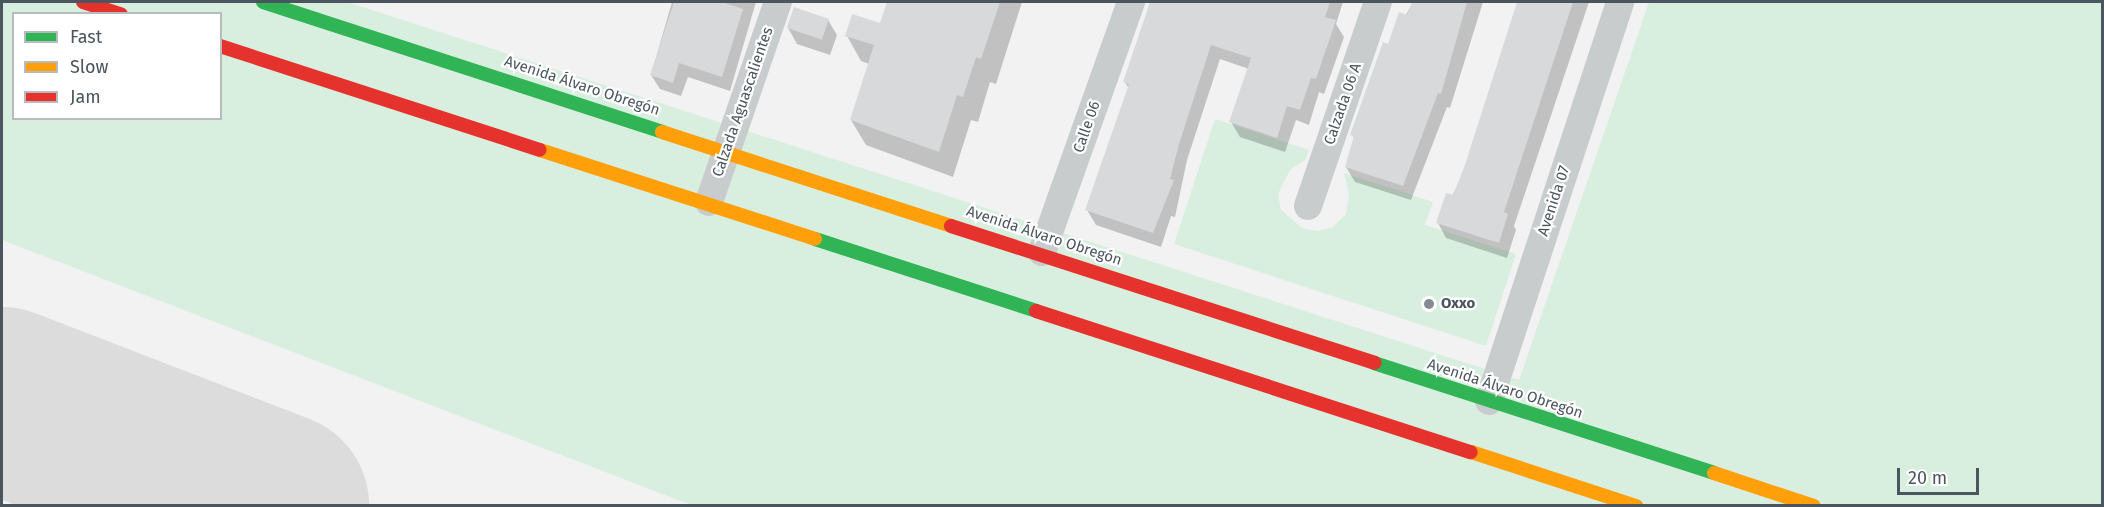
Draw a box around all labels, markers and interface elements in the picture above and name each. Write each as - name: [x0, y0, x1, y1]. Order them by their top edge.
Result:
- legend: [12, 12, 222, 120]
- street label: Calzada Aguascalientes: [709, 25, 777, 179]
- text: Fast: [70, 26, 102, 48]
- street label: Avenida Álvaro Obregón: [502, 52, 662, 120]
- text: Slow: [70, 56, 108, 78]
- street label: Calzada 06 A: [1321, 61, 1365, 147]
- text: Jam: [70, 86, 101, 108]
- street label: Calle 06: [1070, 99, 1104, 155]
- street label: Avenida 07: [1534, 164, 1574, 238]
- street label: Avenida Álvaro Obregón: [964, 202, 1124, 270]
- place label: Oxxo: [1441, 295, 1475, 313]
- marker: Oxxo: [1422, 297, 1436, 311]
- street label: Avenida Álvaro Obregón: [1425, 355, 1585, 423]
- scale bar: [1900, 456, 1982, 494]
- text: 20 m: [1908, 467, 1947, 489]

